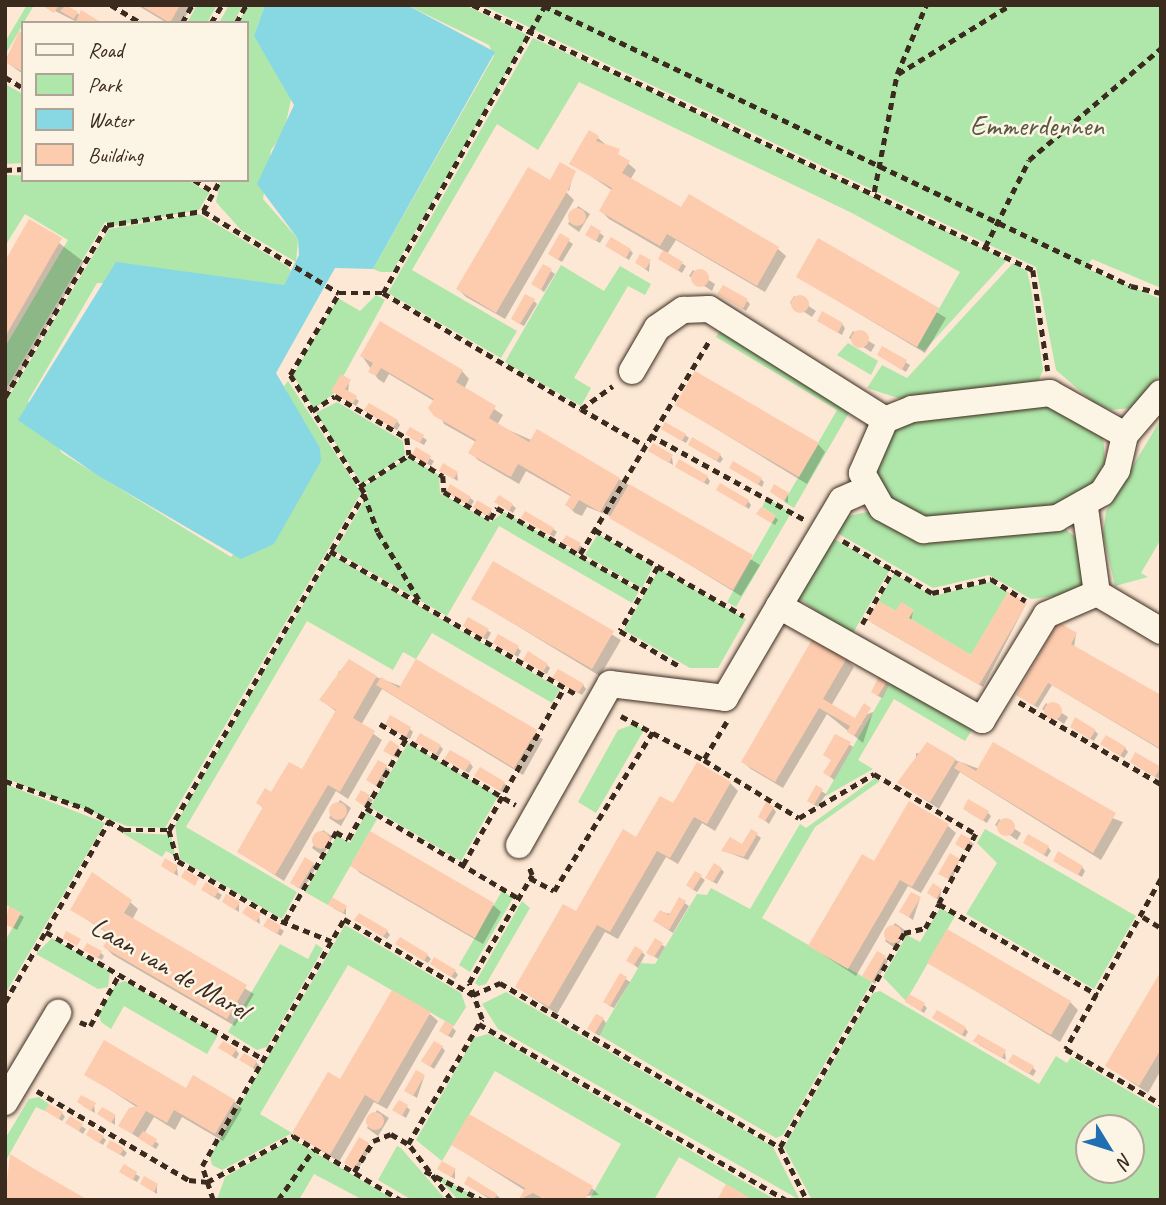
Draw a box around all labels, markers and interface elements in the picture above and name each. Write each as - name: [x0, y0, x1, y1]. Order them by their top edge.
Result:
- legend: [21, 21, 248, 182]
- text: Road: [88, 37, 123, 63]
- text: Park: [88, 72, 121, 98]
- text: Water: [88, 107, 134, 133]
- park label: Emmerdennen: [970, 109, 1104, 143]
- text: Building: [88, 142, 143, 168]
- street label: Laan van de Marel: [84, 909, 256, 1027]
- north arrow: [1075, 1114, 1145, 1184]
- text: N: [1112, 1149, 1138, 1173]

